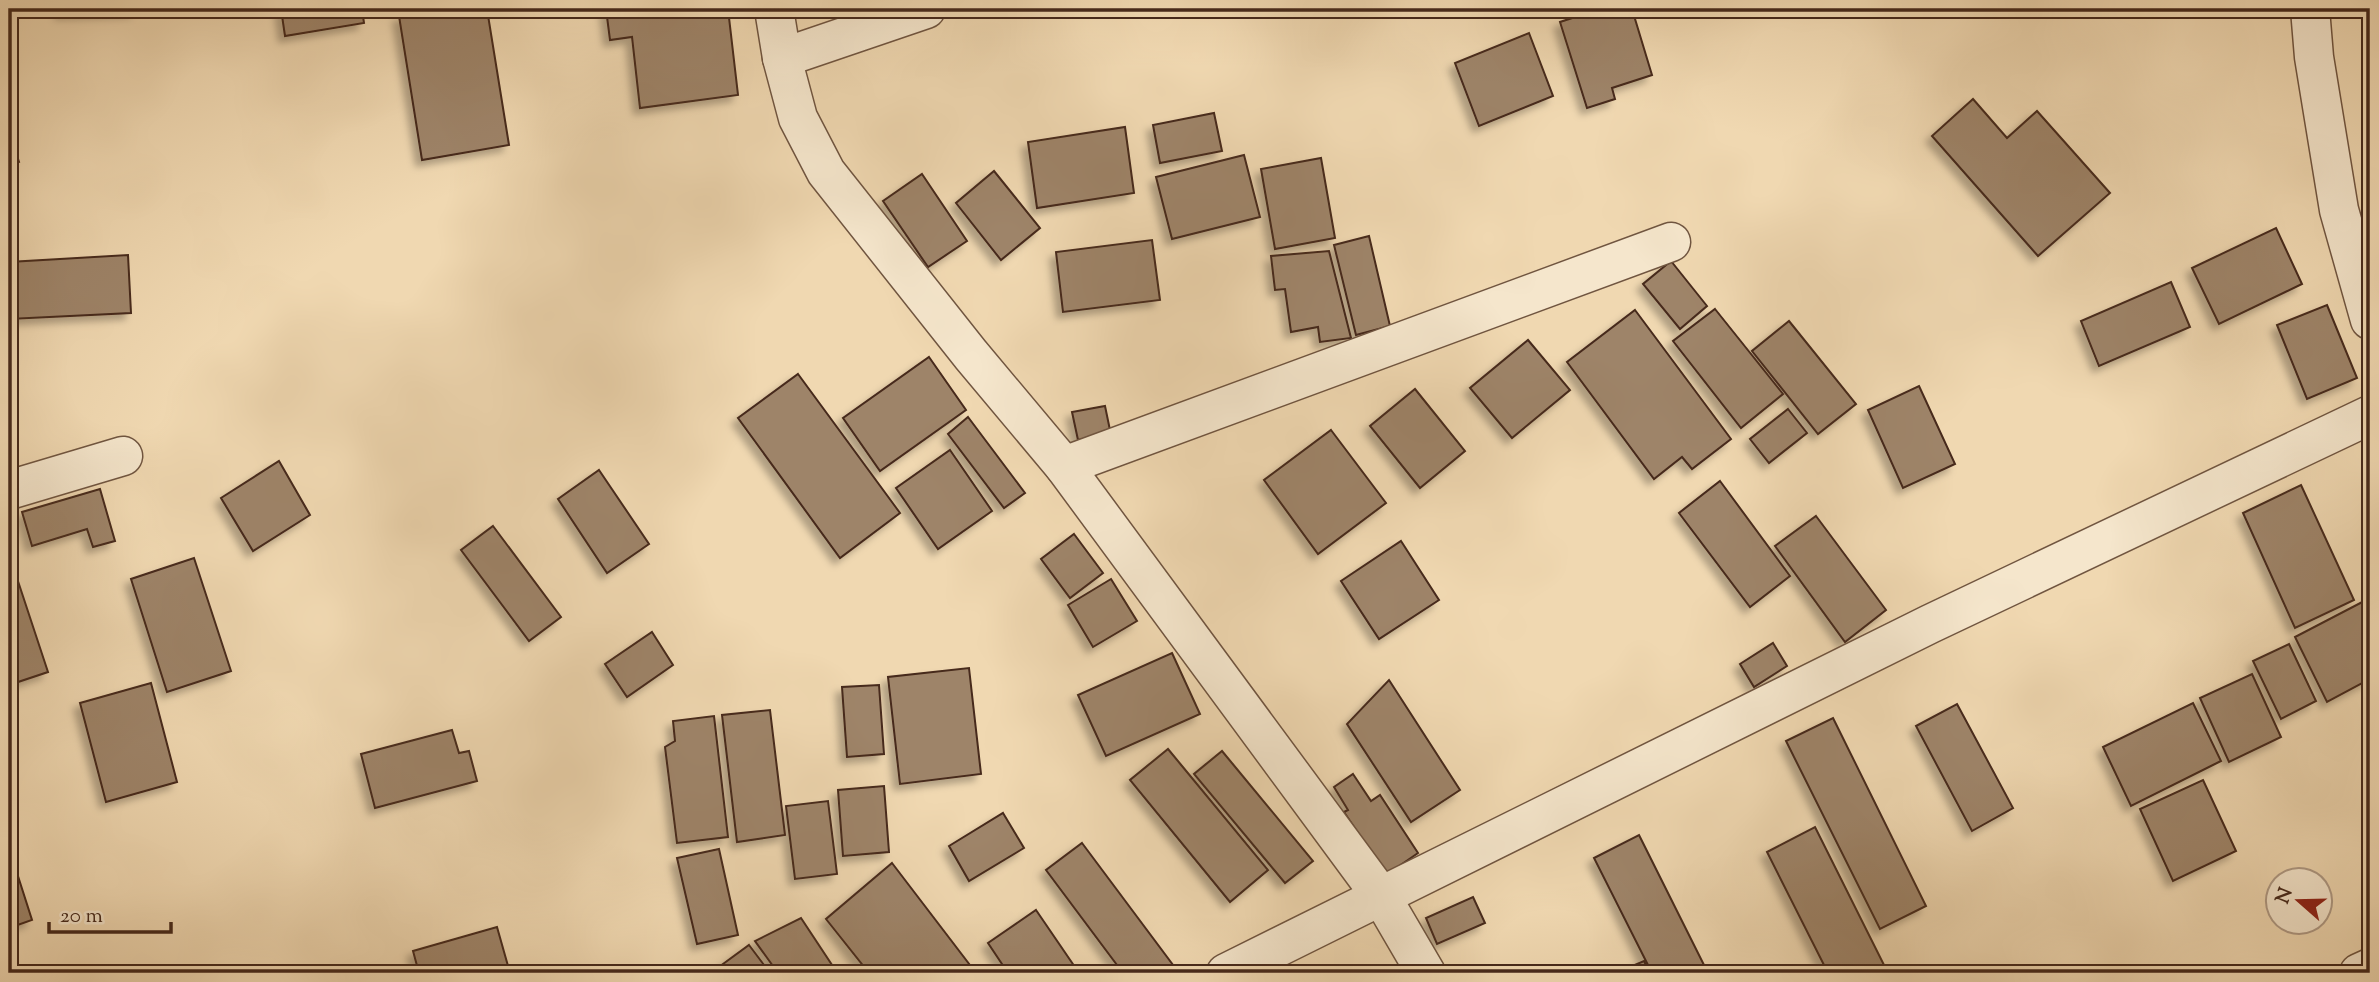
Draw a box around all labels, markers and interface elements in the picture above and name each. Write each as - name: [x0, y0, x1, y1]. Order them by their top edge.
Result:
- north arrow: [2264, 866, 2334, 936]
- text: N: [2270, 884, 2301, 908]
- scale bar: [49, 891, 172, 935]
- text: 20 m: [60, 902, 103, 932]

